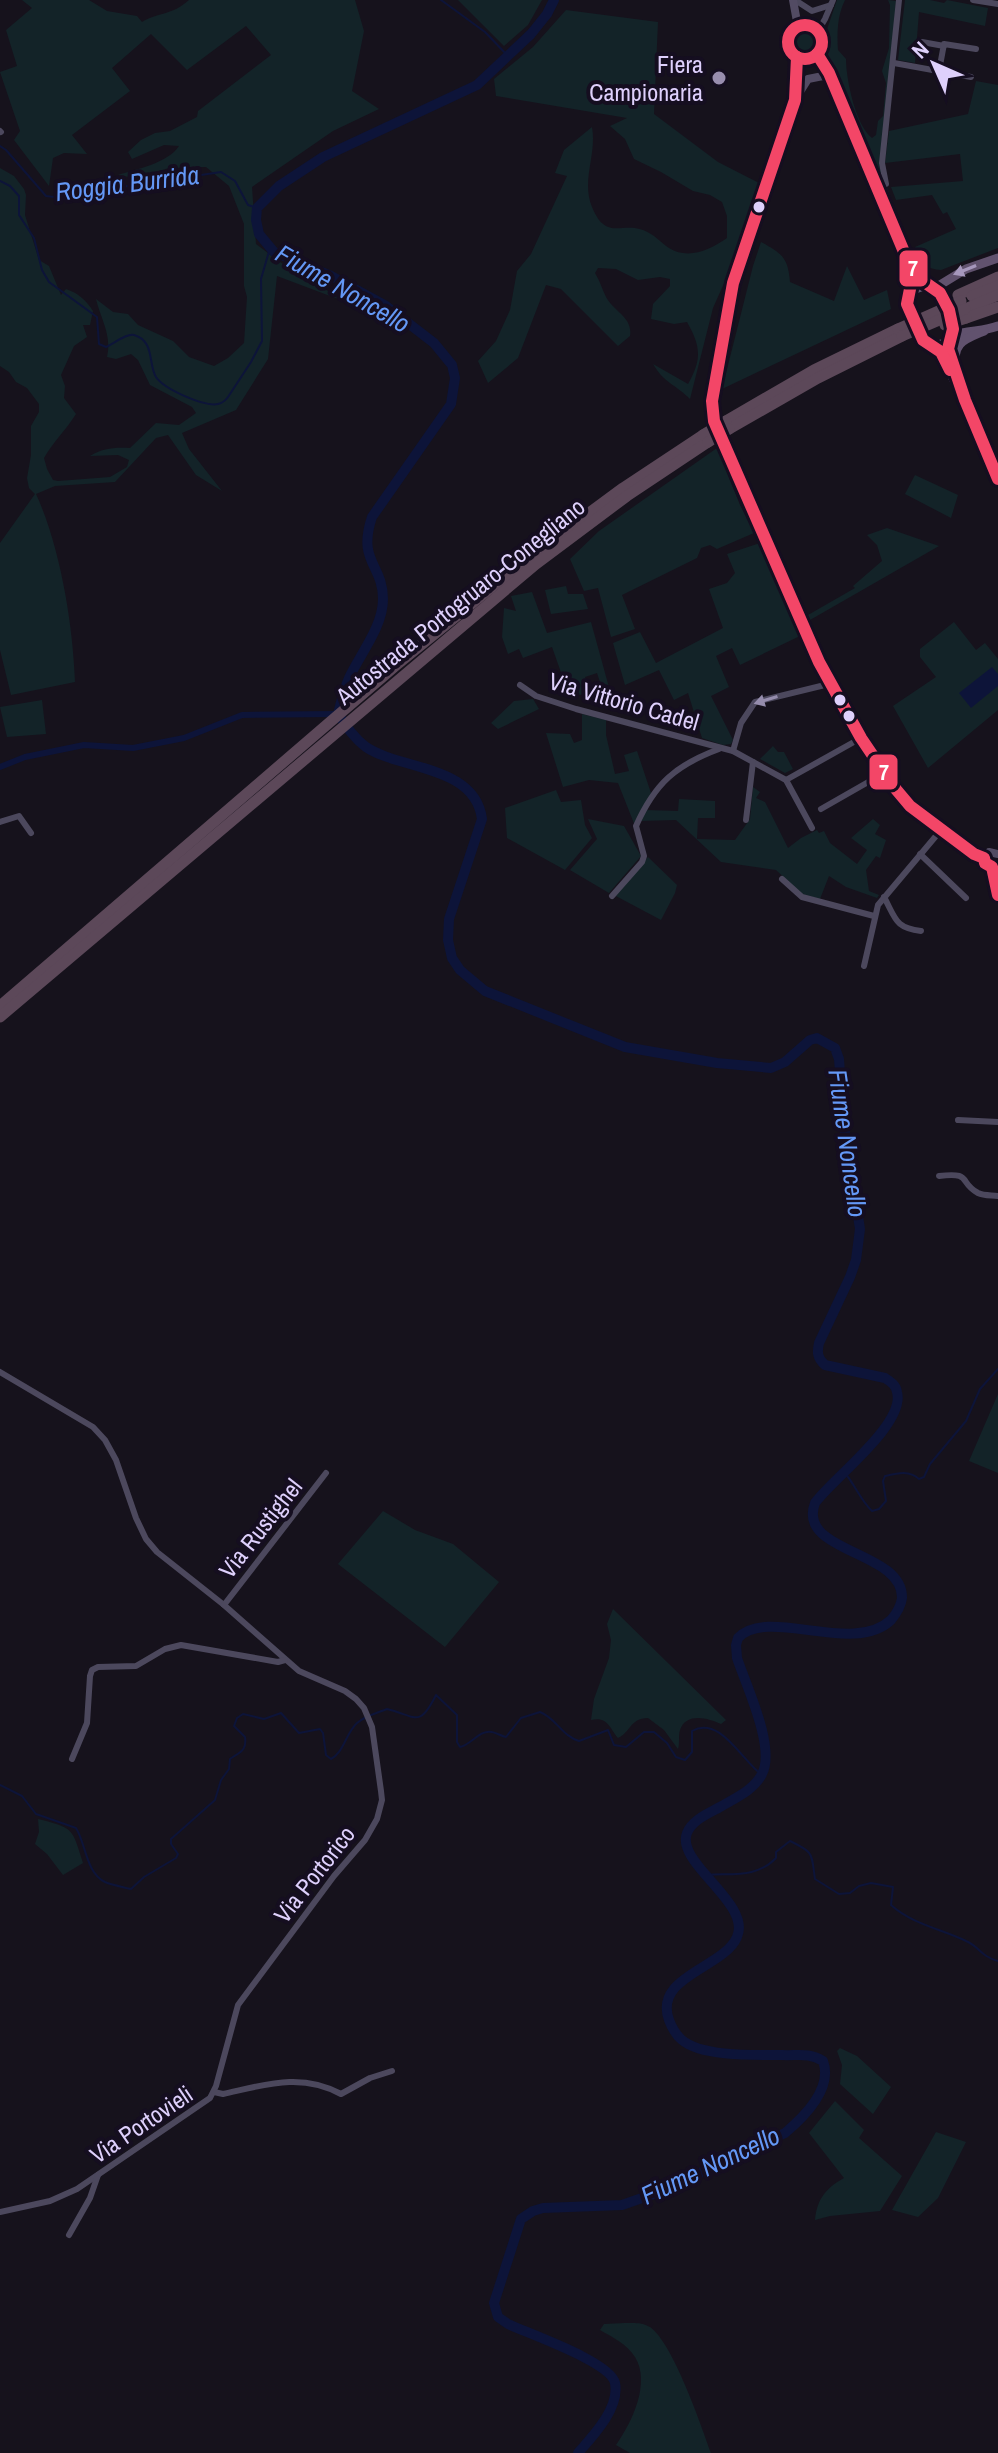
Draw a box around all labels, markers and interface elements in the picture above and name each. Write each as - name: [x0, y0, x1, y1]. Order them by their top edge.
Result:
- north arrow: [894, 24, 974, 104]
- text: N: [905, 35, 935, 65]
- place label: Fiera Campionaria: [589, 48, 703, 108]
- marker: Fiera Campionaria: [710, 69, 728, 87]
- water label: Roggia Burrida: [53, 157, 201, 209]
- unlabelled marker: [751, 199, 767, 215]
- water label: Fiume Noncello: [270, 236, 416, 340]
- line badge: 7: [898, 249, 929, 288]
- text: 7: [908, 253, 918, 283]
- one-way arrow: [953, 264, 977, 277]
- street label: Autostrada Portogruaro-Conegliano: [328, 490, 591, 712]
- street label: Via Vittorio Cadel: [545, 664, 703, 738]
- unlabelled marker: [832, 692, 848, 708]
- one-way arrow: [754, 694, 778, 707]
- unlabelled marker: [841, 708, 857, 724]
- line badge: 7: [868, 753, 899, 791]
- text: 7: [879, 757, 889, 787]
- water label: Fiume Noncello: [820, 1067, 876, 1219]
- street label: Via Rustighel: [211, 1472, 309, 1584]
- street label: Via Portorico: [266, 1819, 362, 1929]
- street label: Via Portovieli: [83, 2078, 199, 2170]
- water label: Fiume Noncello: [635, 2118, 785, 2212]

